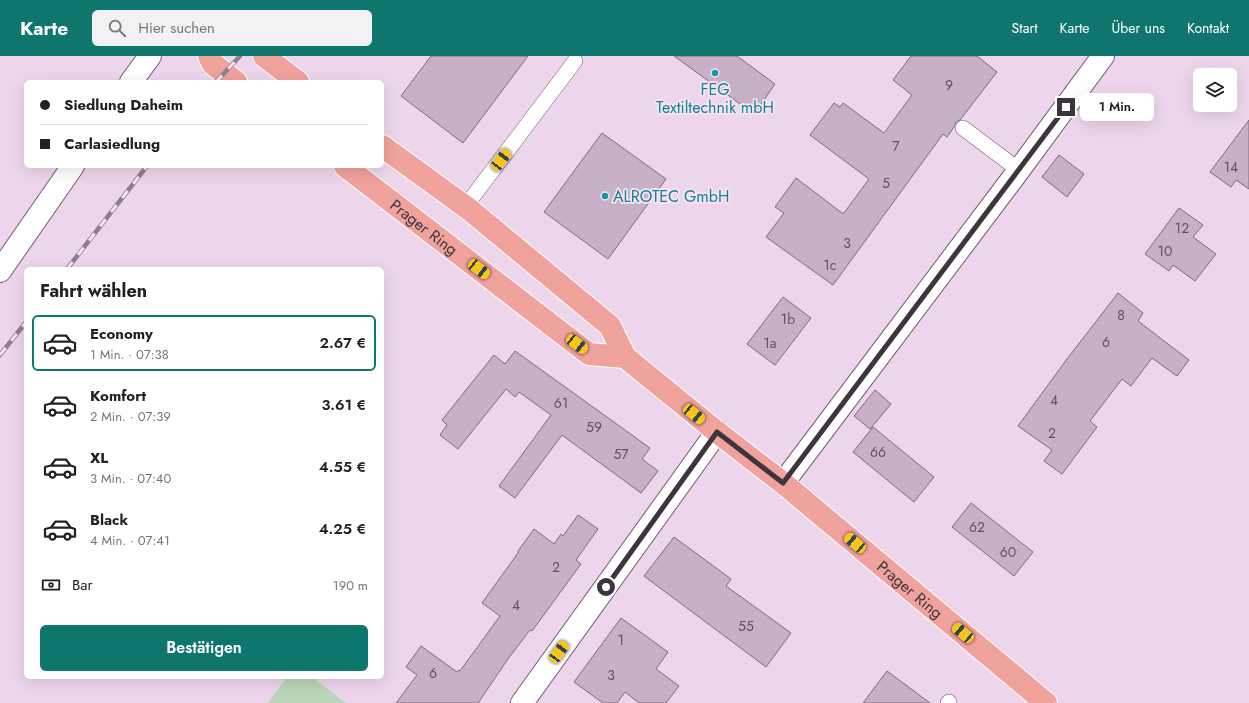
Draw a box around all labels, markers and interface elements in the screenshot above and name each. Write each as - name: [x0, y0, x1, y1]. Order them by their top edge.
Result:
- search box: [92, 10, 372, 46]
- text: Karte: [20, 15, 68, 42]
- icon: search: [106, 17, 128, 39]
- text: Hier suchen: [138, 17, 215, 39]
- text: Start: [1012, 18, 1038, 38]
- text: Karte: [1060, 18, 1090, 38]
- text: Über uns: [1112, 18, 1165, 38]
- text: Kontakt: [1187, 18, 1229, 38]
- marker: FEG Textiltechnik mbH: [710, 68, 720, 78]
- map controls: [1193, 68, 1237, 112]
- button: layers: [1193, 68, 1237, 112]
- house number: 9: [945, 75, 953, 95]
- place label: FEG Textiltechnik mbH: [656, 78, 774, 119]
- callout: 1 Min.: [1080, 93, 1154, 121]
- text: Siedlung Daheim: [64, 94, 183, 116]
- text: 1 Min.: [1099, 97, 1135, 116]
- route end: [1057, 98, 1075, 116]
- text: Carlasiedlung: [64, 133, 160, 155]
- house number: 7: [892, 136, 900, 156]
- car: [489, 147, 513, 173]
- house number: 14: [1224, 157, 1238, 177]
- house number: 5: [882, 173, 890, 193]
- place label: ALROTEC GmbH: [613, 185, 729, 208]
- marker: ALROTEC GmbH: [600, 191, 610, 201]
- street label: Prager Ring: [386, 194, 463, 261]
- house number: 12: [1175, 218, 1189, 238]
- house number: 3: [843, 233, 851, 253]
- house number: 10: [1158, 241, 1172, 261]
- house number: 1c: [824, 255, 837, 275]
- car: [466, 257, 492, 281]
- text: Fahrt wählen: [40, 278, 147, 304]
- house number: 8: [1117, 305, 1125, 325]
- house number: 1b: [781, 309, 795, 329]
- text: Economy: [90, 323, 153, 345]
- icon: car: [42, 325, 78, 361]
- text: 2.67 €: [320, 332, 366, 354]
- car: [564, 332, 590, 356]
- house number: 6: [1102, 332, 1110, 352]
- house number: 1a: [763, 333, 777, 353]
- text: 1 Min. · 07:38: [90, 345, 169, 364]
- text: Komfort: [90, 385, 146, 407]
- icon: car: [42, 387, 78, 423]
- house number: 4: [1050, 390, 1058, 410]
- house number: 61: [554, 393, 568, 413]
- text: 3.61 €: [322, 394, 366, 416]
- car: [681, 402, 707, 426]
- text: 2 Min. · 07:39: [90, 407, 171, 426]
- house number: 59: [586, 417, 602, 437]
- house number: 2: [1048, 423, 1056, 443]
- house number: 66: [870, 442, 886, 462]
- house number: 57: [613, 444, 629, 464]
- text: XL: [90, 447, 108, 469]
- icon: car: [42, 449, 78, 485]
- text: 4.55 €: [319, 456, 366, 478]
- text: 3 Min. · 07:40: [90, 469, 171, 488]
- text: Black: [90, 509, 128, 531]
- icon: car: [42, 511, 78, 547]
- house number: 62: [969, 517, 985, 537]
- text: 4.25 €: [319, 518, 366, 540]
- text: 4 Min. · 07:41: [90, 531, 170, 550]
- car: [842, 531, 868, 555]
- house number: 60: [1000, 542, 1016, 562]
- street label: Prager Ring: [872, 555, 948, 624]
- house number: 2: [552, 557, 560, 577]
- icon: cash: [40, 574, 62, 596]
- text: Bar: [72, 574, 93, 596]
- text: 190 m: [333, 576, 368, 595]
- route start: [597, 578, 615, 596]
- house number: 4: [512, 595, 520, 615]
- house number: 55: [738, 616, 754, 636]
- car: [950, 621, 976, 645]
- button: Bestätigen: [40, 625, 368, 671]
- house number: 1: [618, 630, 624, 650]
- car: [547, 639, 571, 665]
- house number: 6: [429, 663, 437, 683]
- house number: 3: [607, 665, 615, 685]

